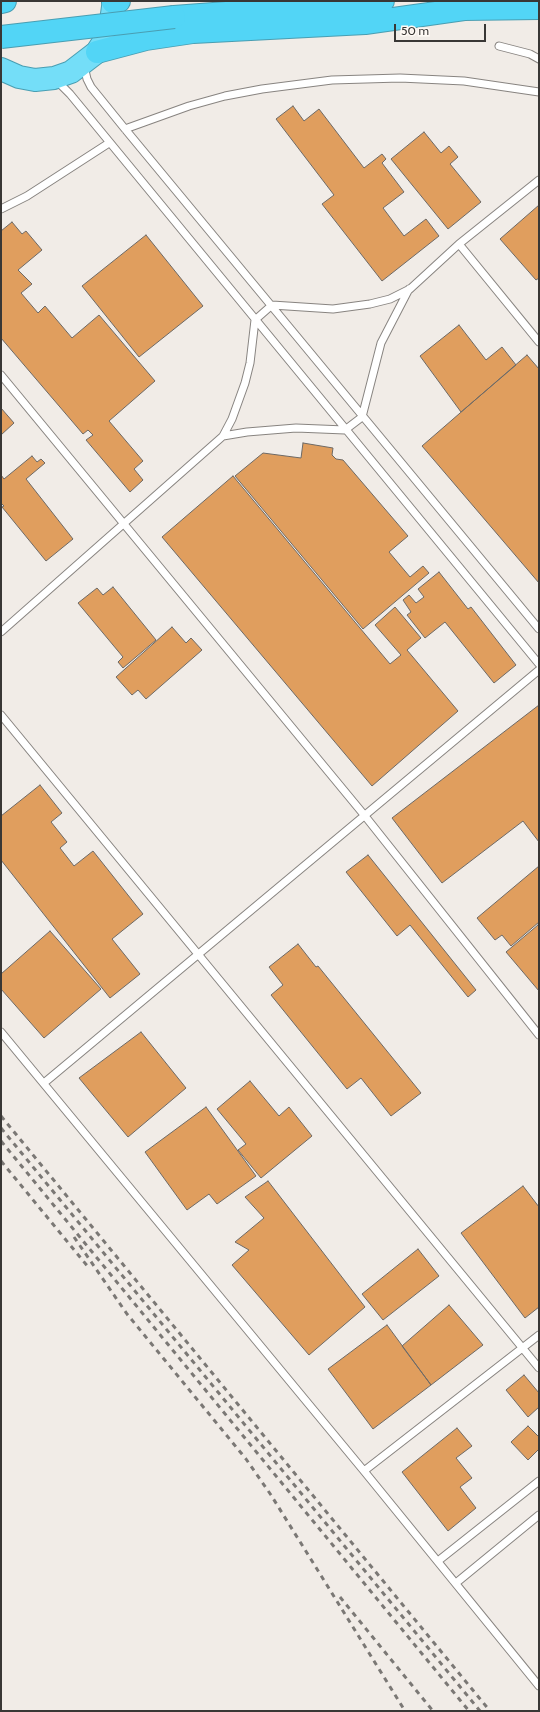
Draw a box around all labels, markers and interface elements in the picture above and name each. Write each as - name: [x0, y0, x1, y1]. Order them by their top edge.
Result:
- scale bar: [396, 16, 488, 42]
- text: 50 m: [401, 23, 429, 38]

